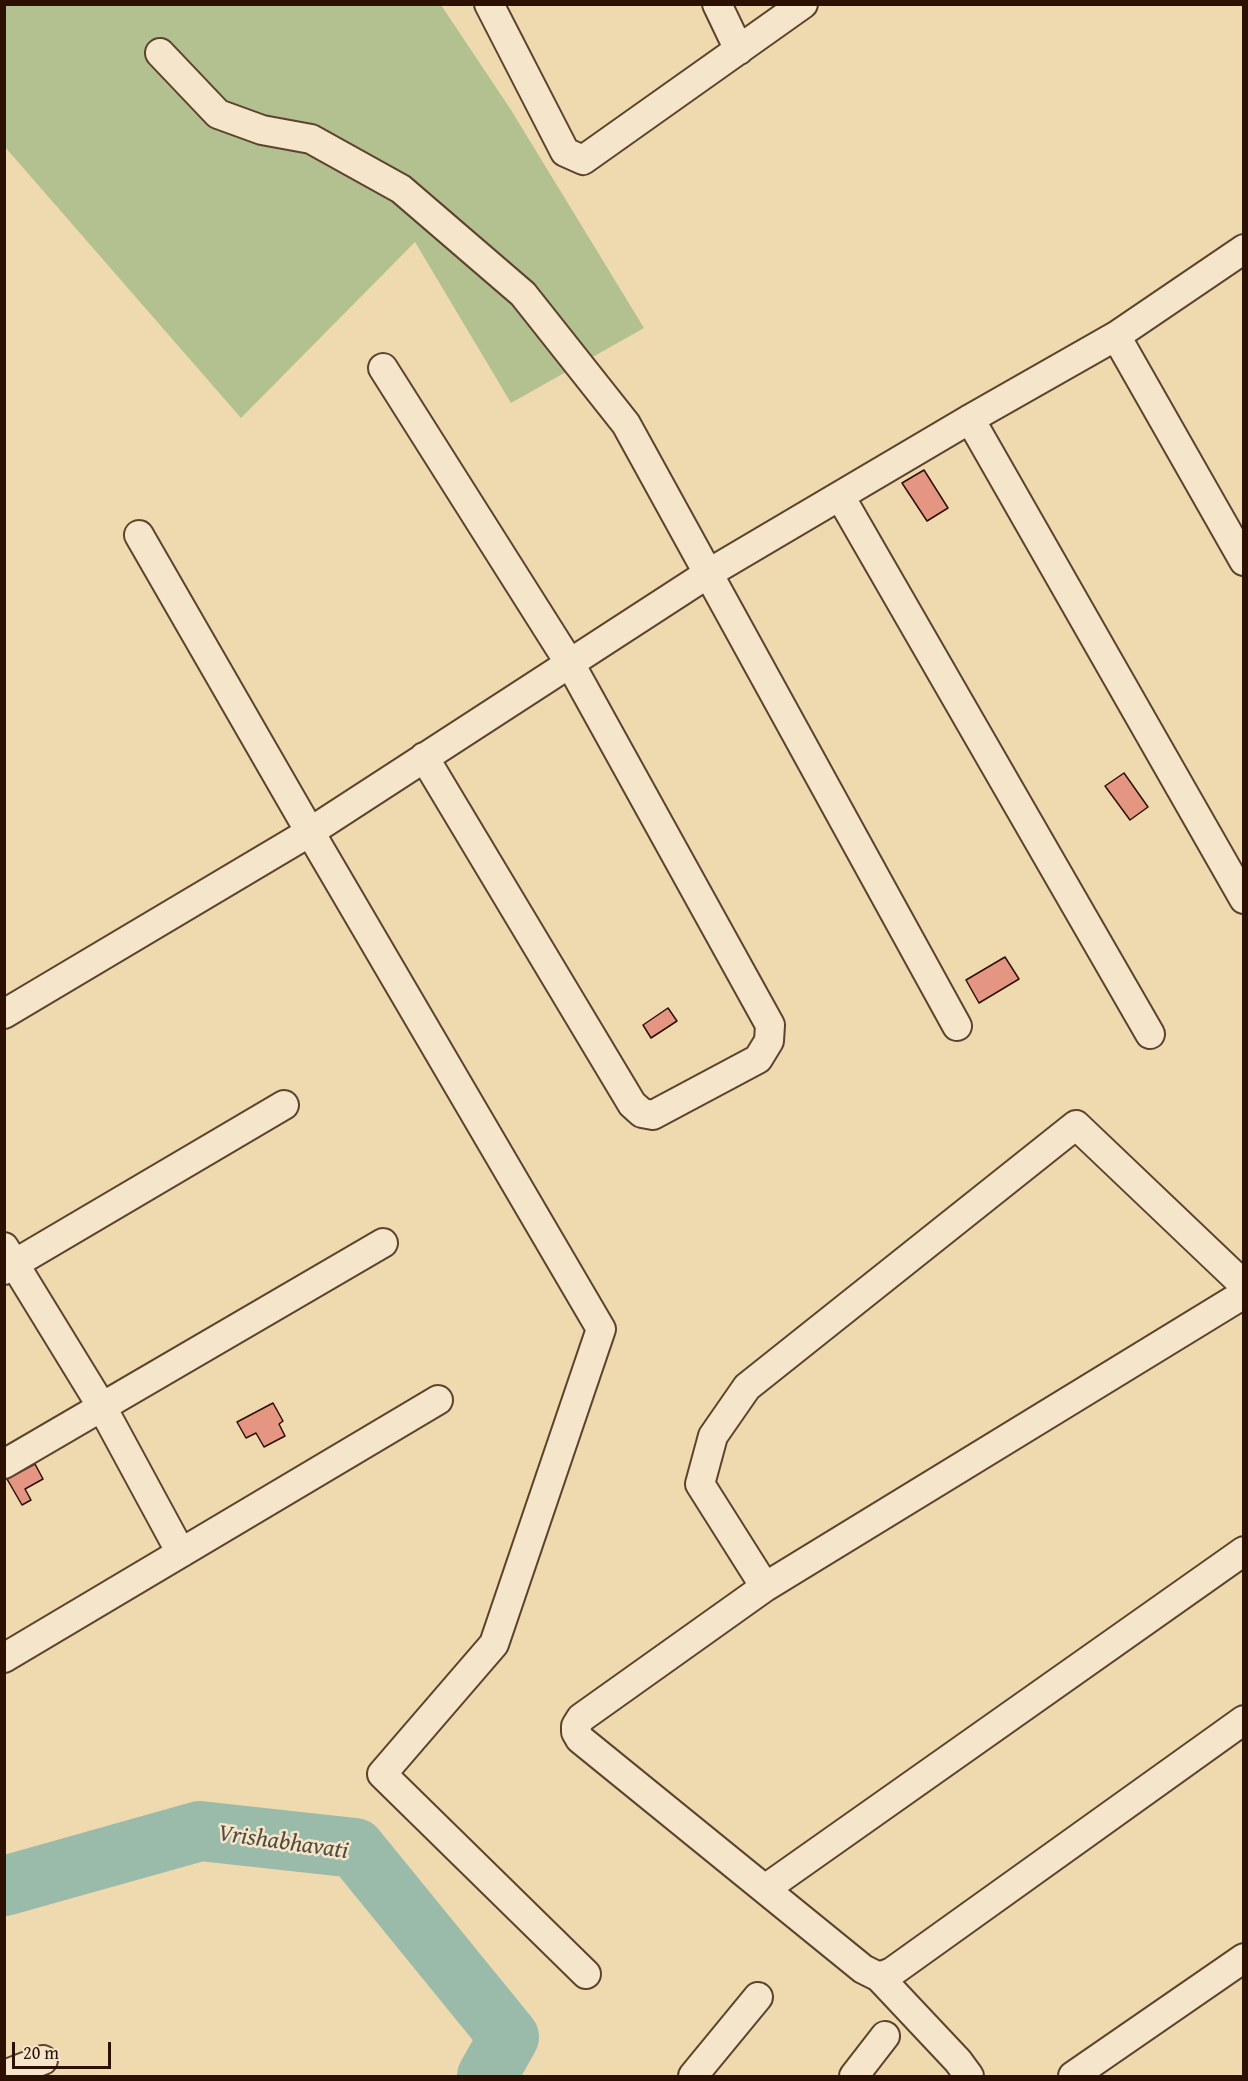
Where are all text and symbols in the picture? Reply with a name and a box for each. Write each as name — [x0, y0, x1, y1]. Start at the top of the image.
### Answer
water label: Vrishabhavati — [216, 1820, 350, 1866]
scale bar — [15, 2030, 114, 2068]
text: 20 m — [23, 2039, 59, 2066]

